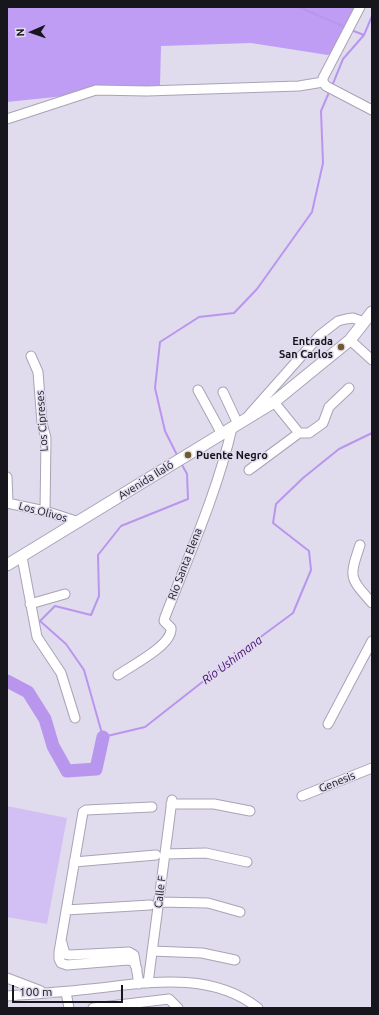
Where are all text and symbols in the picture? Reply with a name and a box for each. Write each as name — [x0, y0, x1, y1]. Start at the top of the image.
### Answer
north arrow — [12, 12, 52, 52]
text: N — [14, 28, 26, 37]
place label: Entrada San Carlos — [279, 334, 333, 360]
marker: Entrada San Carlos — [336, 342, 346, 352]
street label: Los Cipreses — [33, 390, 51, 452]
place label: Puente Negro — [196, 448, 268, 462]
marker: Puente Negro — [183, 450, 193, 460]
street label: Avenida Ilaló — [116, 458, 176, 502]
street label: Los Olivos — [17, 499, 69, 525]
street label: Río Santa Elena — [165, 526, 205, 602]
water label: Río Ushimana — [199, 633, 265, 687]
street label: Genesis — [317, 769, 357, 795]
street label: Calle F — [151, 875, 169, 909]
scale bar — [14, 977, 125, 1003]
text: 100 m — [19, 985, 52, 998]

